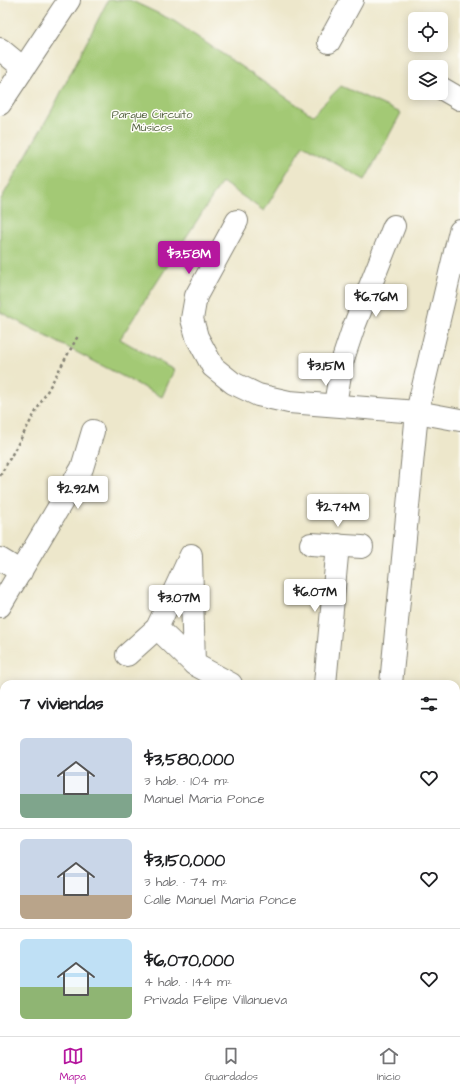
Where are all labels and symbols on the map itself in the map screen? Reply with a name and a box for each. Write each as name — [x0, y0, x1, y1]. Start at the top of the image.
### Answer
park label: Parque Circuito Músicos — [112, 107, 193, 135]
pin: $3.58M — [156, 241, 222, 275]
pin: $6.76M — [343, 284, 409, 318]
pin: $3.15M — [293, 353, 359, 387]
pin: $2.92M — [45, 476, 111, 510]
pin: $2.74M — [305, 494, 371, 528]
pin: $6.07M — [282, 579, 348, 613]
pin: $3.07M — [146, 585, 212, 619]

